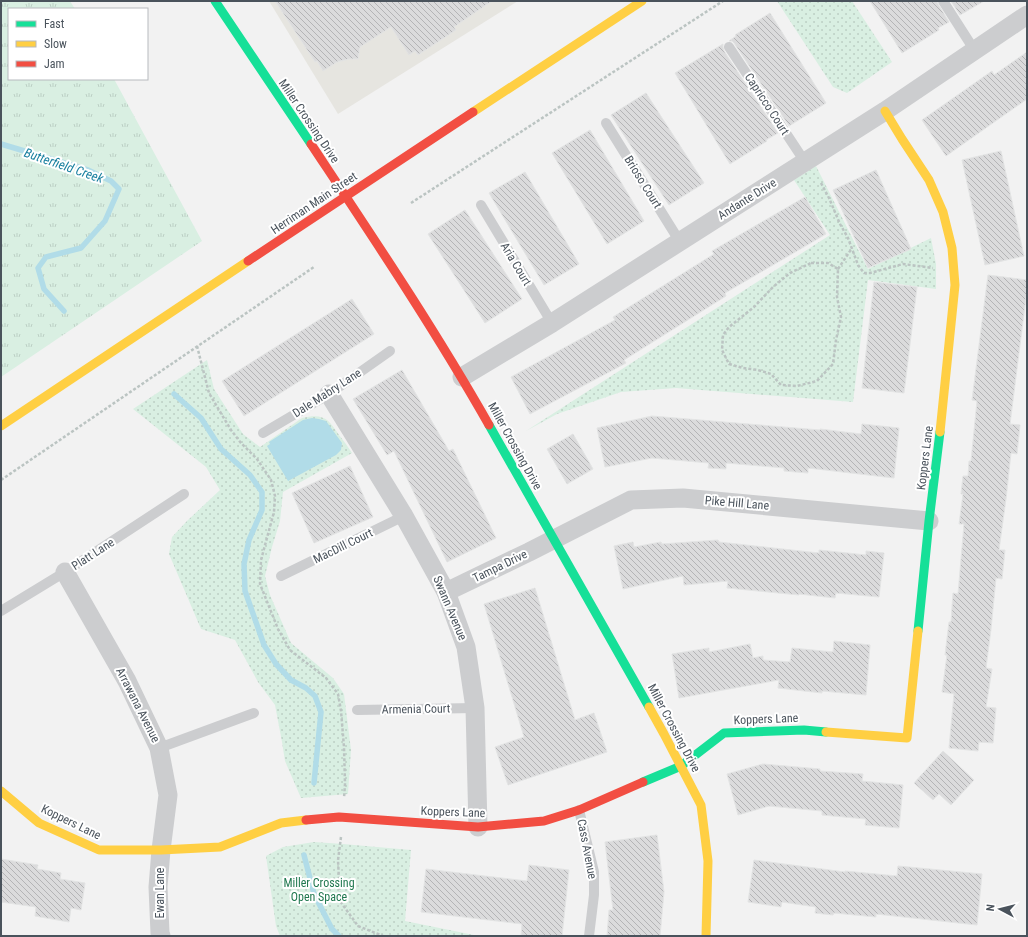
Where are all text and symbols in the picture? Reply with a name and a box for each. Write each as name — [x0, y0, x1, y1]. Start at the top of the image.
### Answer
legend — [8, 8, 148, 80]
text: Fast — [44, 17, 65, 31]
text: Slow — [44, 37, 67, 51]
text: Jam — [44, 57, 65, 71]
street label: Capricco Court — [742, 70, 792, 138]
street label: Miller Crossing Drive — [276, 77, 342, 166]
water label: Butterfield Creek — [22, 145, 106, 186]
street label: Brioso Court — [621, 153, 665, 211]
street label: Herriman Main Street — [268, 169, 360, 237]
street label: Andante Drive — [715, 175, 779, 222]
street label: Aria Court — [498, 240, 535, 289]
street label: Dale Mabry Lane — [290, 365, 364, 420]
street label: Miller Crossing Drive — [485, 400, 545, 493]
street label: Koppers Lane — [914, 425, 936, 491]
street label: Pike Hill Lane — [704, 493, 770, 513]
street label: MacDill Court — [311, 525, 375, 566]
street label: Platt Lane — [69, 535, 117, 573]
street label: Tampa Drive — [471, 547, 530, 585]
street label: Swann Avenue — [430, 574, 470, 643]
street label: Arrawana Avenue — [113, 665, 163, 745]
street label: Miller Crossing Drive — [645, 682, 703, 775]
street label: Armenia Court — [382, 701, 451, 717]
street label: Koppers Lane — [733, 711, 799, 727]
street label: Koppers Lane — [39, 802, 103, 843]
street label: Koppers Lane — [420, 804, 486, 820]
street label: Cass Avenue — [574, 818, 600, 881]
street label: Ewan Lane — [153, 867, 167, 918]
park label: Miller Crossing Open Space — [283, 876, 355, 904]
north arrow — [980, 889, 1020, 929]
text: N — [984, 903, 997, 912]

